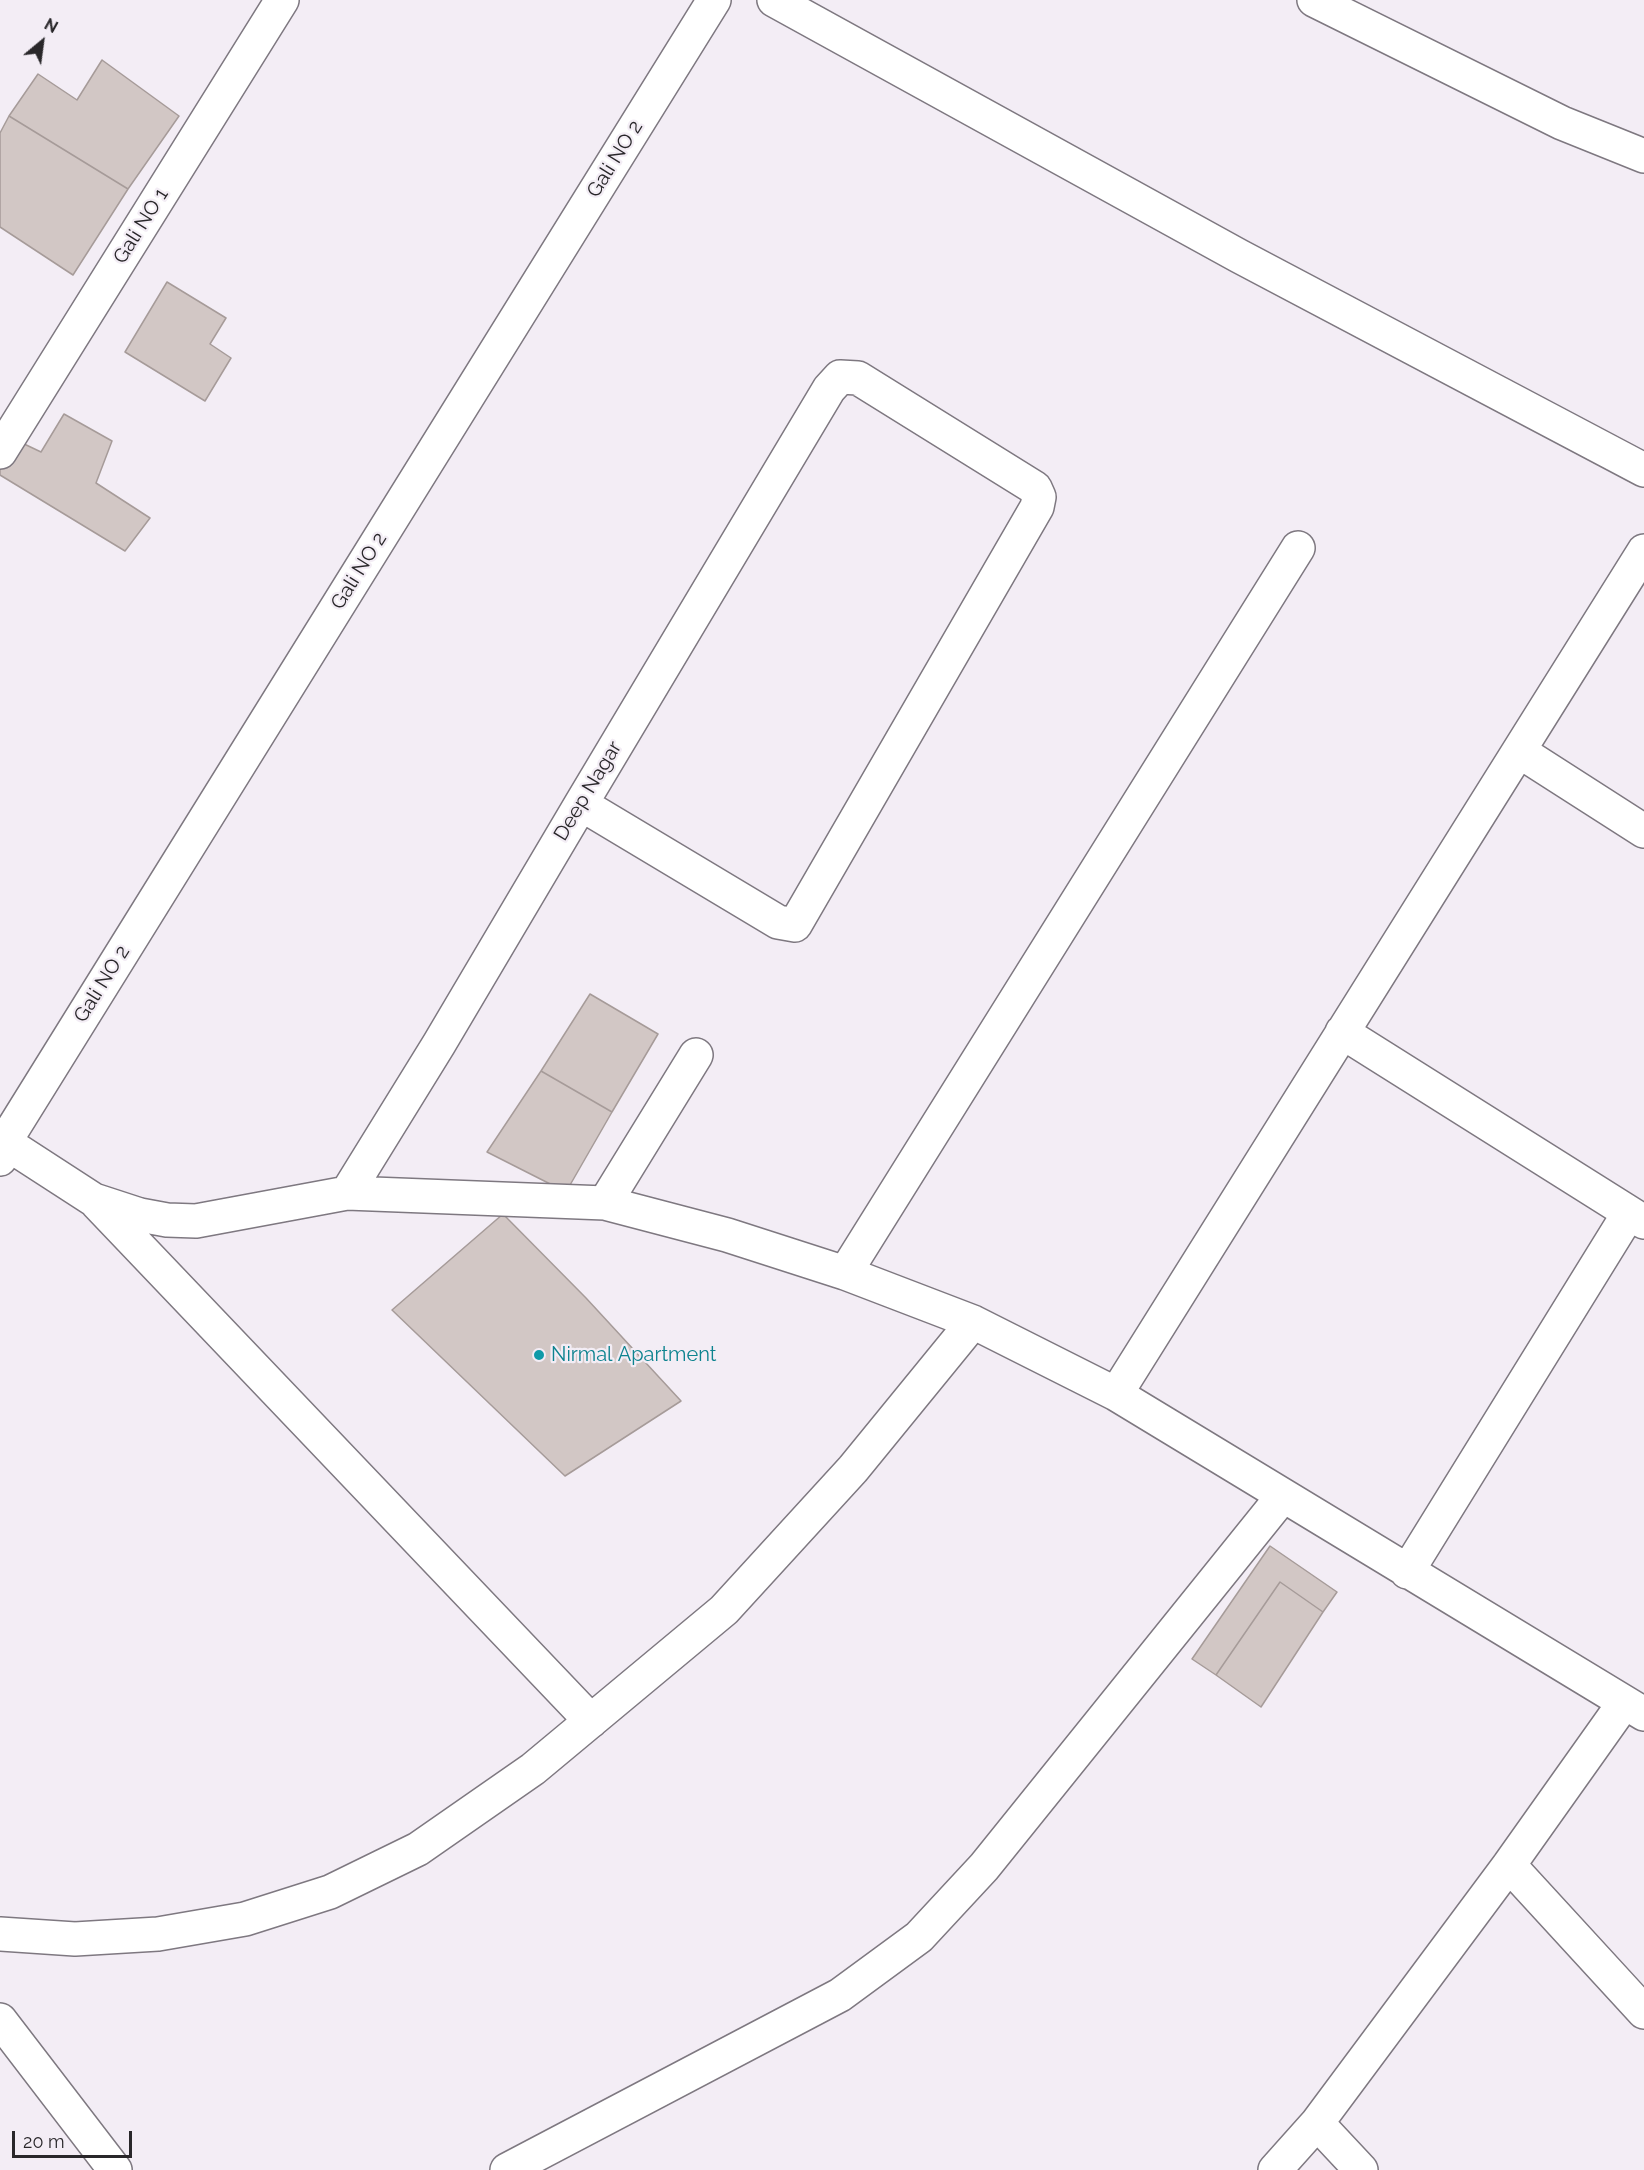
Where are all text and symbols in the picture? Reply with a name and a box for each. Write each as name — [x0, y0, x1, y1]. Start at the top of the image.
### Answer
north arrow — [12, 12, 72, 72]
text: N — [41, 15, 61, 37]
street label: Gali NO 2 — [582, 116, 648, 202]
street label: Gali NO 1 — [109, 184, 173, 268]
street label: Gali NO 2 — [326, 528, 392, 614]
street label: Deep Nagar — [549, 737, 627, 845]
street label: Gali NO 2 — [69, 941, 135, 1027]
place label: Nirmal Apartment — [551, 1343, 716, 1367]
marker: Nirmal Apartment — [532, 1348, 546, 1362]
scale bar — [15, 2119, 135, 2157]
text: 20 m — [23, 2131, 65, 2152]

